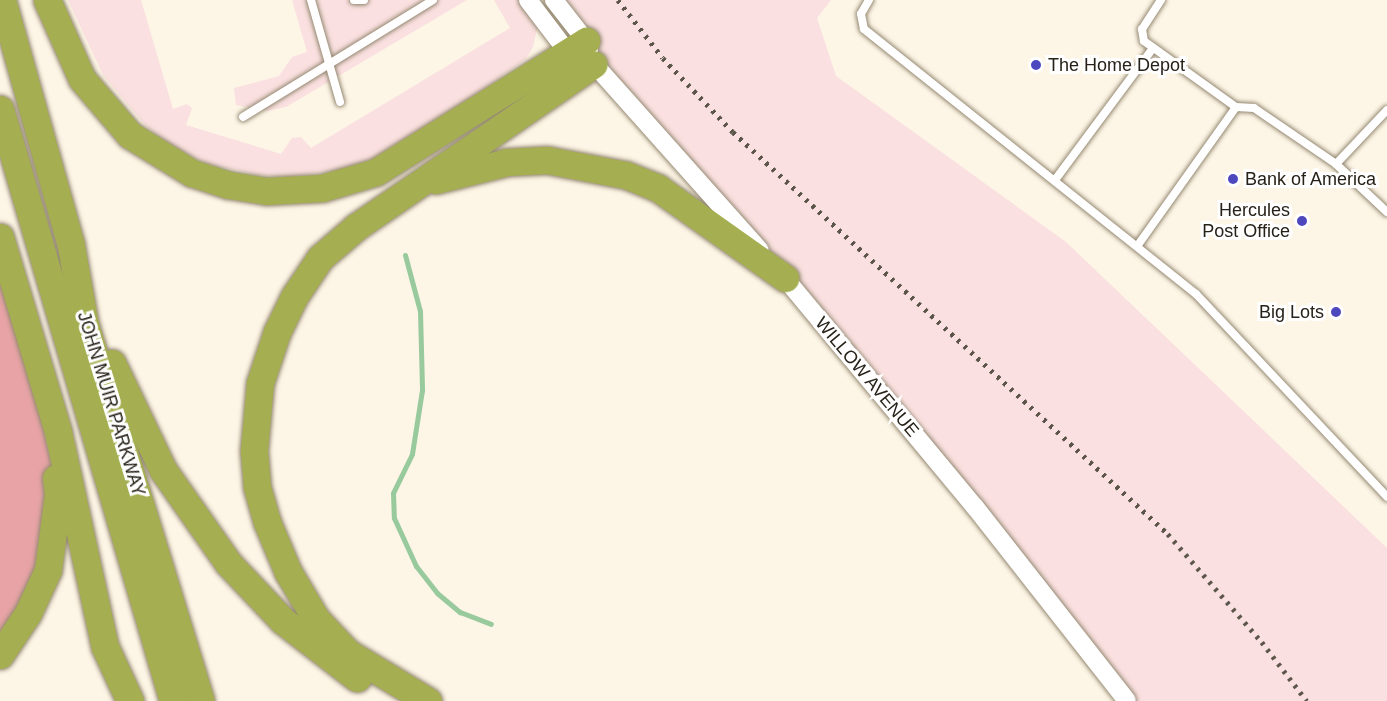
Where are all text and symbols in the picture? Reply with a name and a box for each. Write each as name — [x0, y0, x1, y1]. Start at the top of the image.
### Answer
place label: The Home Depot — [1048, 54, 1185, 76]
marker: The Home Depot — [1029, 58, 1043, 72]
place label: Bank of America — [1245, 168, 1377, 190]
marker: Bank of America — [1226, 172, 1240, 186]
place label: Hercules Post Office — [1202, 200, 1290, 242]
marker: Hercules Post Office — [1295, 214, 1309, 228]
place label: Big Lots — [1259, 301, 1324, 323]
marker: Big Lots — [1329, 305, 1343, 319]
street label: JOHN MUIR PARKWAY — [73, 309, 149, 499]
street label: WILLOW AVENUE — [810, 312, 924, 442]

